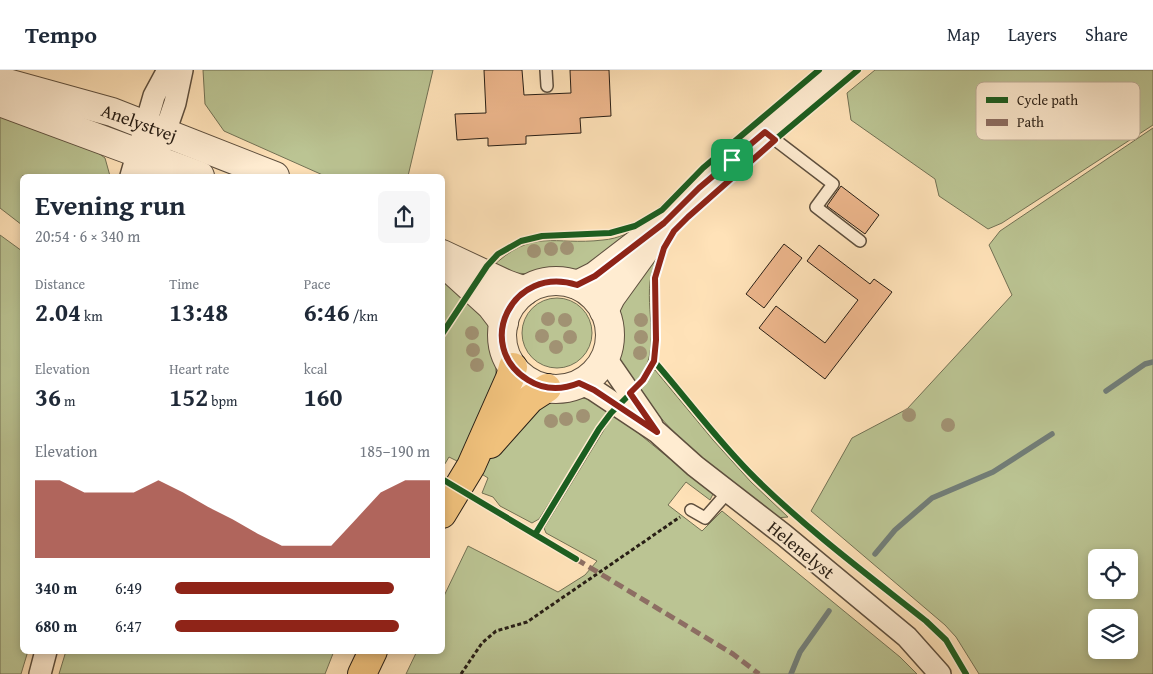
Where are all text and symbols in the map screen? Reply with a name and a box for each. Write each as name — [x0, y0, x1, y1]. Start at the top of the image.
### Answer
text: Tempo — [25, 17, 97, 52]
text: Map — [947, 21, 980, 48]
text: Layers — [1008, 21, 1057, 48]
text: Share — [1085, 21, 1128, 48]
legend — [976, 82, 1140, 140]
text: Cycle path — [1017, 90, 1078, 110]
street label: Anelystvej — [98, 96, 181, 149]
text: Path — [1017, 112, 1044, 132]
pin — [711, 139, 753, 181]
icon: arrive — [718, 146, 746, 174]
text: Evening run — [35, 184, 186, 225]
button: share — [378, 191, 430, 243]
text: 20:54 · 6 × 340 m — [35, 224, 140, 248]
text: Distance — [35, 274, 85, 294]
text: Time — [169, 274, 199, 294]
text: Pace — [304, 274, 331, 294]
text: 2.04 — [35, 294, 81, 330]
text: 13:48 — [169, 294, 228, 330]
text: 6:46 — [304, 294, 350, 330]
text: km — [81, 306, 103, 326]
text: /km — [350, 306, 378, 326]
text: Elevation — [35, 359, 90, 379]
text: Heart rate — [169, 359, 229, 379]
text: kcal — [304, 359, 328, 379]
text: 36 — [35, 379, 61, 415]
text: 152 — [169, 379, 208, 415]
text: 160 — [304, 379, 343, 415]
text: m — [61, 391, 75, 411]
text: bpm — [208, 391, 238, 411]
text: Elevation — [35, 439, 98, 463]
text: 185–190 m — [360, 439, 430, 463]
street label: Helenelyst — [762, 514, 841, 586]
map controls — [1088, 549, 1138, 659]
button: locate — [1088, 549, 1138, 599]
text: 340 m — [35, 576, 77, 600]
text: 6:49 — [115, 576, 142, 600]
button: layers — [1088, 609, 1138, 659]
text: 680 m — [35, 614, 77, 638]
text: 6:47 — [115, 614, 142, 638]

